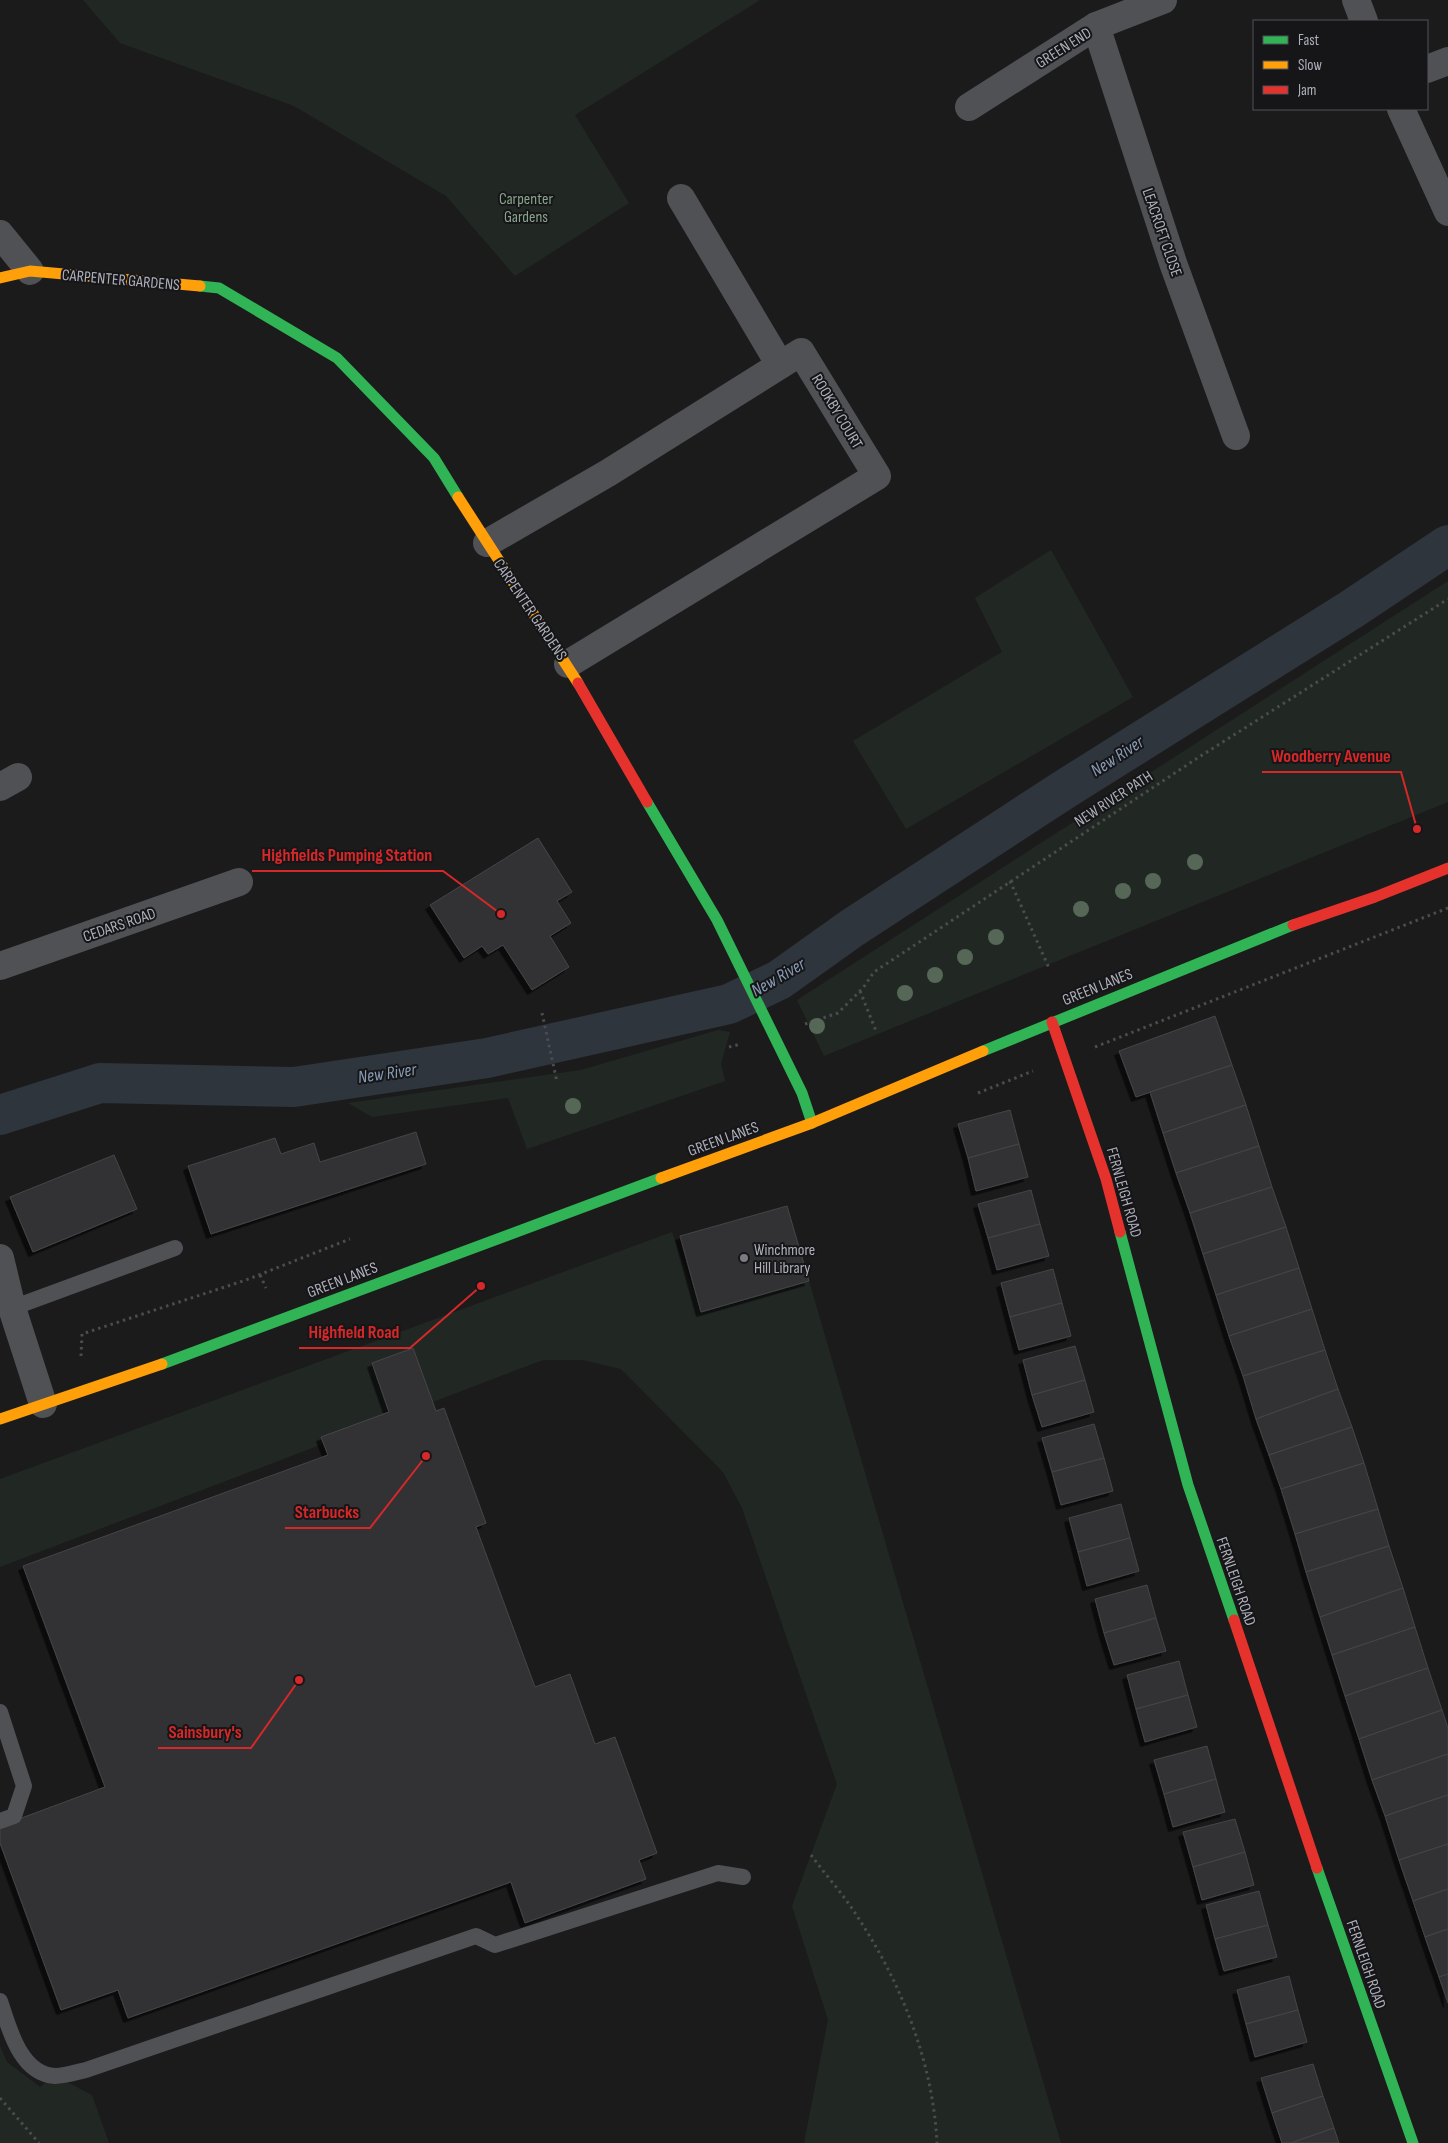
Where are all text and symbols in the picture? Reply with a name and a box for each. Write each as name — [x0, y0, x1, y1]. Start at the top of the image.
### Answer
legend — [1253, 20, 1428, 110]
street label: GREEN END — [1033, 24, 1095, 73]
text: Fast — [1298, 31, 1320, 50]
text: Slow — [1298, 56, 1322, 75]
text: Jam — [1297, 81, 1316, 100]
street label: LEACROFT CLOSE — [1138, 186, 1186, 279]
park label: Carpenter Gardens — [499, 190, 553, 227]
street label: CARPENTER GARDENS — [61, 266, 181, 295]
street label: ROOKBY COURT — [807, 371, 867, 453]
street label: CARPENTER GARDENS — [489, 555, 571, 664]
water label: New River — [1087, 731, 1148, 781]
callout: Woodberry Avenue — [1262, 739, 1401, 772]
text: Woodberry Avenue — [1271, 746, 1391, 767]
street label: NEW RIVER PATH — [1071, 767, 1156, 832]
callout: Highfields Pumping Station — [252, 838, 443, 871]
text: Highfields Pumping Station — [262, 845, 432, 866]
street label: CEDARS ROAD — [81, 904, 158, 947]
water label: New River — [748, 953, 810, 1001]
street label: GREEN LANES — [1060, 965, 1135, 1010]
water label: New River — [356, 1059, 419, 1088]
street label: GREEN LANES — [686, 1118, 762, 1161]
street label: FERNLEIGH ROAD — [1102, 1145, 1145, 1240]
place label: Winchmore Hill Library — [754, 1241, 815, 1278]
marker: Winchmore Hill Library — [738, 1252, 750, 1264]
street label: GREEN LANES — [305, 1258, 381, 1302]
callout: Highfield Road — [299, 1315, 410, 1348]
text: Highfield Road — [309, 1322, 400, 1343]
callout: Starbucks — [285, 1495, 370, 1528]
text: Starbucks — [295, 1502, 359, 1523]
street label: FERNLEIGH ROAD — [1212, 1535, 1260, 1629]
callout: Sainsbury's — [158, 1715, 251, 1748]
text: Sainsbury's — [168, 1722, 242, 1743]
street label: FERNLEIGH ROAD — [1342, 1918, 1390, 2012]

